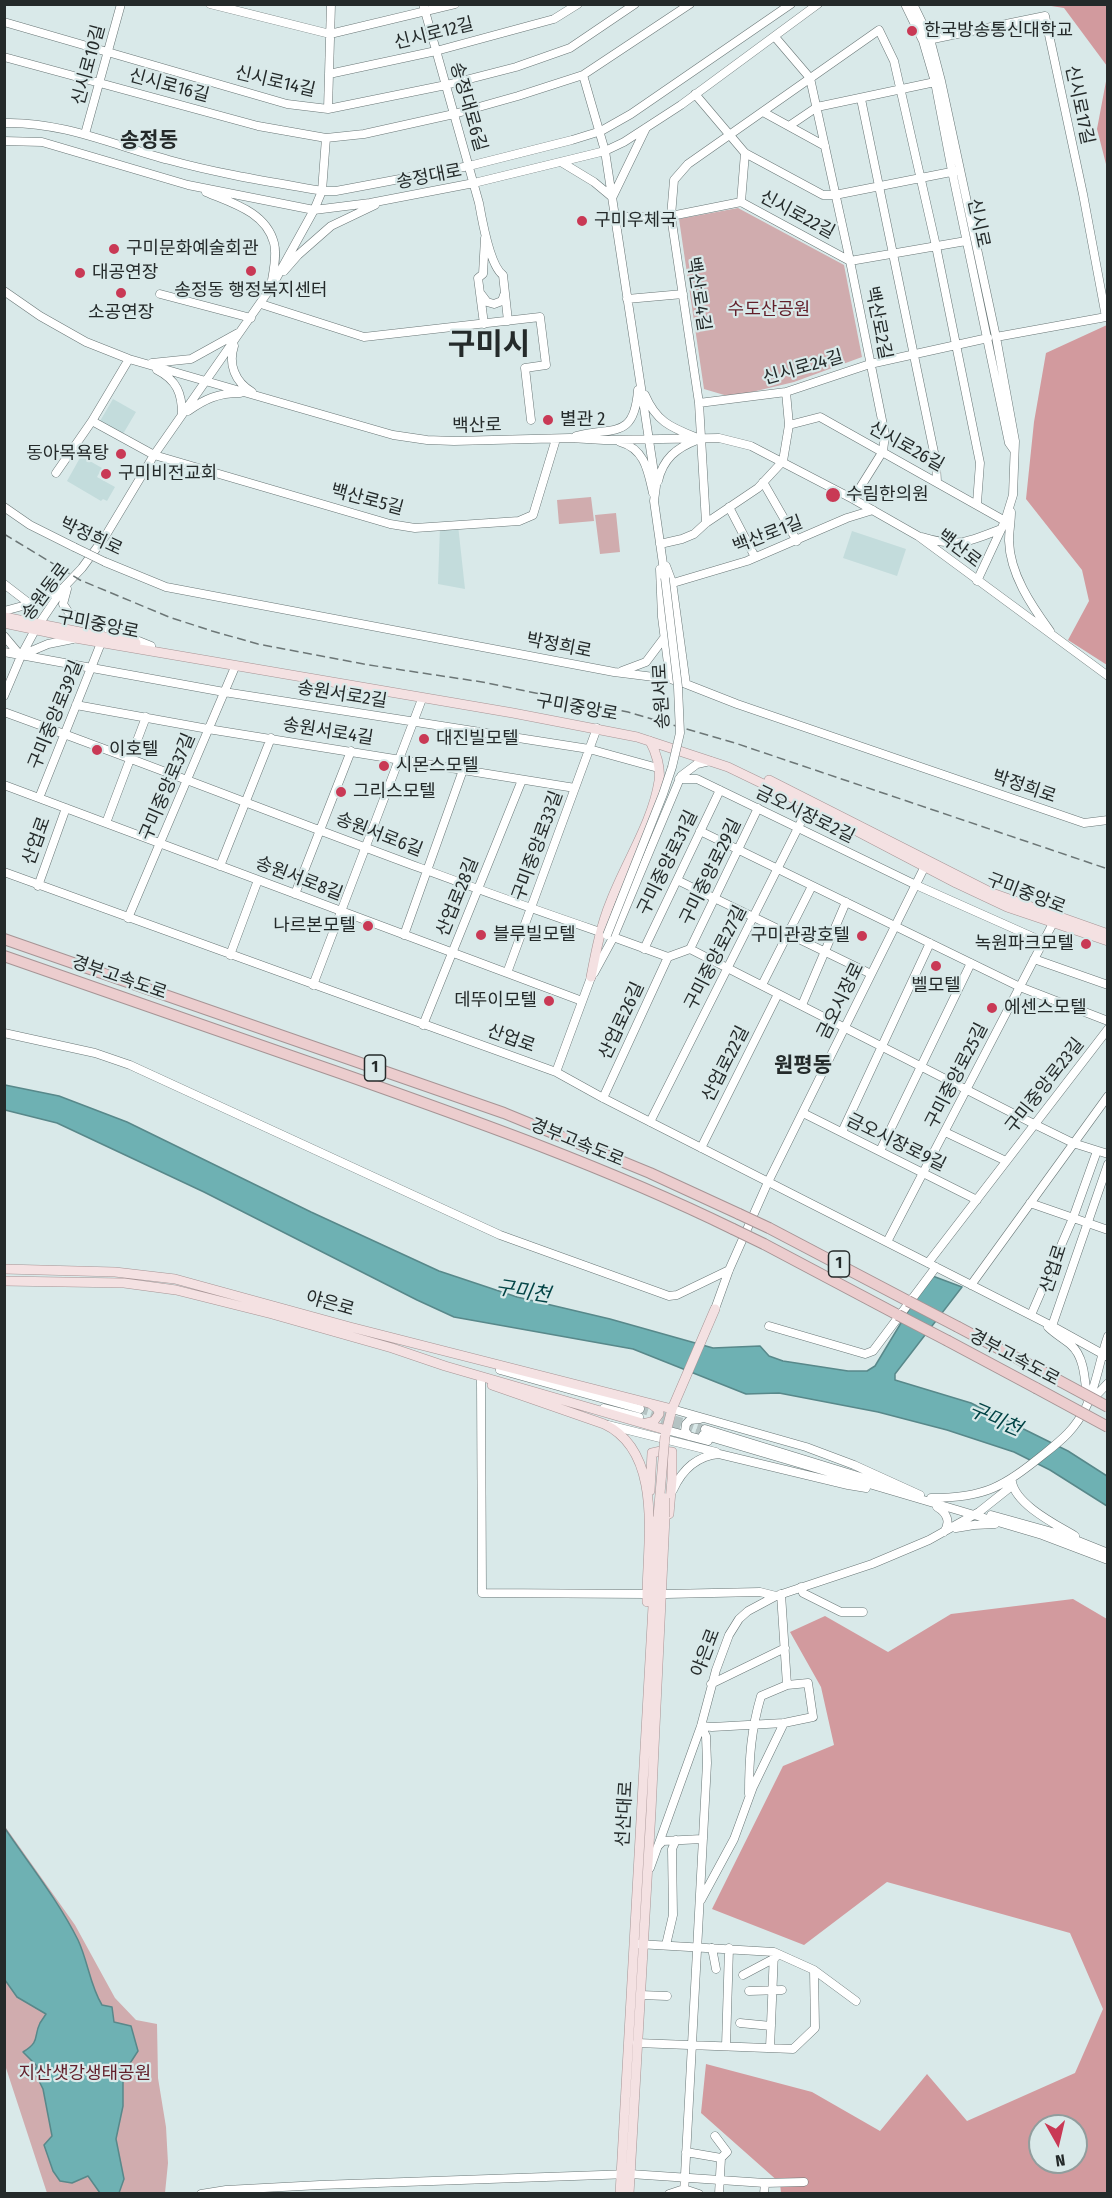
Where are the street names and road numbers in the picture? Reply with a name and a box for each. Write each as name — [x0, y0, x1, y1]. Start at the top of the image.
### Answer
street label: 신시로12길 — [392, 14, 476, 54]
street label: 신시로10길 — [68, 22, 110, 108]
street label: 송정대로6길 — [445, 60, 491, 154]
street label: 신시로14길 — [233, 62, 317, 102]
street label: 신시로17길 — [1060, 63, 1098, 147]
street label: 신시로16길 — [127, 65, 211, 107]
street label: 송정대로 — [394, 160, 464, 194]
street label: 신시로22길 — [756, 186, 838, 244]
street label: 신시로 — [962, 196, 994, 250]
street label: 백산로4길 — [681, 255, 715, 333]
street label: 백산로2길 — [860, 285, 896, 361]
street label: 신시로24길 — [760, 346, 846, 390]
street label: 백산로 — [452, 415, 502, 437]
street label: 신시로26길 — [864, 417, 948, 477]
street label: 백산로5길 — [328, 480, 406, 520]
street label: 백산로1길 — [730, 512, 806, 558]
street label: 박정희로 — [56, 513, 126, 561]
street label: 백산로 — [933, 525, 985, 573]
street label: 송원동로 — [17, 559, 75, 625]
street label: 구미중앙로 — [55, 606, 141, 644]
street label: 박정희로 — [524, 629, 594, 663]
street label: 구미중앙로39길 — [24, 657, 88, 773]
street label: 송원서로 — [649, 662, 675, 730]
street label: 송원서로2길 — [296, 677, 388, 713]
street label: 구미중앙로 — [534, 690, 620, 726]
street label: 송원서로4길 — [281, 714, 375, 750]
street label: 구미중앙로37길 — [136, 730, 200, 844]
street label: 박정희로 — [989, 766, 1059, 808]
street label: 금오시장로2길 — [752, 782, 858, 848]
street label: 구미중앙로33길 — [508, 788, 568, 904]
street label: 구미중앙로31길 — [633, 807, 703, 919]
street label: 송원서로6길 — [332, 808, 426, 862]
street label: 산업로 — [18, 814, 56, 868]
street label: 구미중앙로29길 — [676, 815, 746, 929]
street label: 송원서로8길 — [252, 852, 346, 906]
street label: 산업로28길 — [432, 854, 484, 940]
street label: 구미중앙로 — [983, 869, 1069, 919]
street label: 구미중앙로27길 — [680, 902, 752, 1014]
street label: 경부고속도로 — [69, 952, 169, 1004]
street label: 금오시장로 — [813, 959, 869, 1043]
street label: 산업로26길 — [595, 979, 649, 1063]
street label: 산업로 — [484, 1020, 538, 1058]
street label: 구미중앙로25길 — [921, 1020, 993, 1132]
street label: 산업로22길 — [698, 1023, 754, 1105]
street label: 구미중앙로23길 — [1001, 1034, 1089, 1138]
road number: 1 — [364, 1055, 386, 1081]
street label: 금오시장로9길 — [843, 1110, 949, 1176]
street label: 경부고속도로 — [527, 1114, 627, 1172]
street label: 산업로 — [1036, 1242, 1072, 1296]
road number: 1 — [828, 1251, 850, 1277]
street label: 야은로 — [303, 1287, 357, 1321]
street label: 경부고속도로 — [965, 1325, 1063, 1391]
street label: 야은로 — [687, 1626, 725, 1680]
street label: 선산대로 — [612, 1780, 638, 1848]

